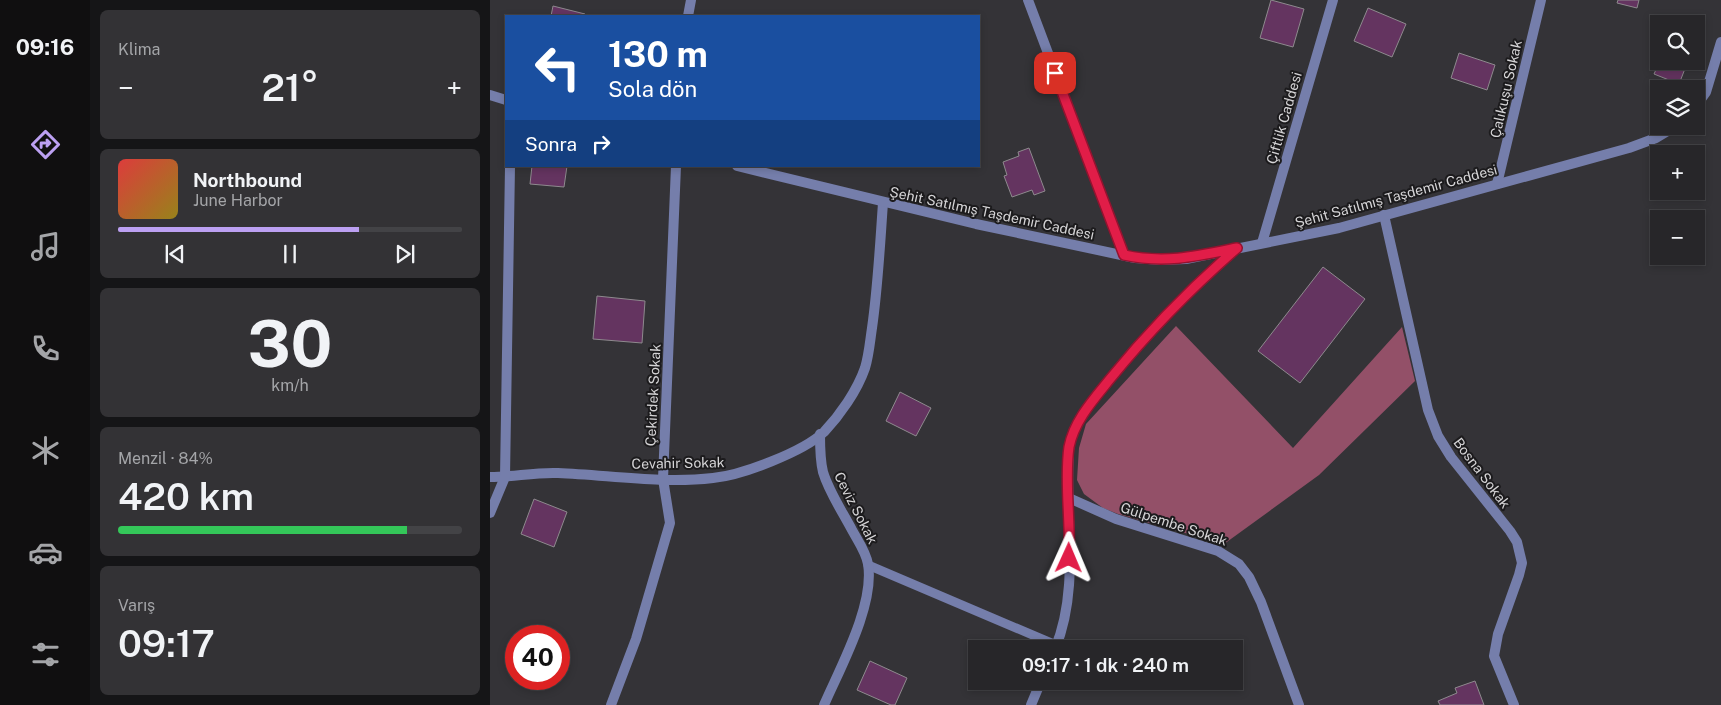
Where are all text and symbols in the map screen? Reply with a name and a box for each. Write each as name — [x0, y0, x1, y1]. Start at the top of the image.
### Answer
map controls — [1650, 15, 1705, 265]
button: search — [1650, 15, 1705, 70]
text: 09:16 — [16, 34, 74, 60]
text: 130 m — [608, 34, 708, 75]
icon: left — [525, 35, 590, 100]
street label: Çalıkuşu Sokak — [1487, 38, 1525, 139]
text: Klima — [118, 40, 160, 59]
pin — [1034, 52, 1076, 94]
icon: arrive — [1041, 59, 1069, 87]
text: 21° — [261, 65, 319, 110]
street label: Çiftlik Caddesi — [1263, 70, 1305, 166]
text: − — [118, 71, 134, 104]
text: + — [446, 71, 462, 104]
text: Sola dön — [608, 76, 697, 102]
button: layers — [1650, 80, 1705, 135]
icon: directions — [28, 127, 63, 162]
icon: right — [587, 130, 615, 158]
text: Sonra — [525, 133, 577, 155]
button: + — [1650, 145, 1705, 200]
street label: Şehit Satılmış Taşdemir Caddesi — [1293, 161, 1499, 231]
text: Northbound — [193, 169, 302, 191]
street label: Şehit Satılmış Taşdemir Caddesi — [888, 183, 1096, 243]
text: June Harbor — [193, 191, 283, 210]
button: − — [1650, 210, 1705, 265]
icon: music — [28, 229, 63, 264]
icon: previous — [161, 240, 189, 268]
icon: pause — [276, 240, 304, 268]
icon: next — [391, 240, 419, 268]
text: 30 — [248, 305, 332, 382]
icon: phone — [28, 331, 63, 366]
street label: Çekirdek Sokak — [642, 343, 664, 447]
text: km/h — [271, 376, 309, 395]
icon: climate — [28, 433, 63, 468]
street label: Bosna Sokak — [1450, 435, 1514, 512]
text: Menzil · 84% — [118, 449, 213, 468]
street label: Cevahir Sokak — [631, 454, 725, 472]
street label: Ceviz Sokak — [831, 469, 881, 547]
text: 420 km — [118, 474, 254, 519]
street label: Gülpembe Sokak — [1119, 499, 1229, 549]
position arrow — [1042, 531, 1094, 583]
icon: car — [28, 535, 63, 570]
text: Varış — [118, 596, 155, 615]
text: 09:17 — [118, 621, 215, 666]
speed limit sign: 40 — [505, 625, 570, 690]
icon: filters — [28, 637, 63, 672]
text: 09:17 · 1 dk · 240 m — [1022, 654, 1189, 676]

